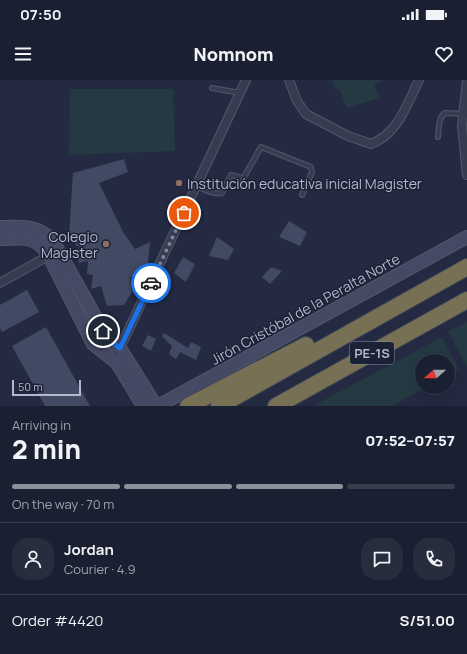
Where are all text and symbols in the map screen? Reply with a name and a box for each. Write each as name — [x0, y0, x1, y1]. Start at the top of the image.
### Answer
text: 07:50 — [20, 4, 62, 25]
text: Nomnom — [194, 42, 273, 66]
icon: menu — [12, 43, 34, 65]
icon: heart — [433, 43, 455, 65]
place label: Institución educativa inicial Magister — [187, 174, 422, 193]
marker: Institución educativa inicial Magister — [174, 178, 184, 188]
pin — [167, 196, 201, 230]
icon: bag — [173, 202, 195, 224]
place label: Colegio Magister — [41, 227, 98, 262]
marker: Colegio Magister — [101, 239, 111, 249]
street label: Jirón Cristóbal de la Peralta Norte — [207, 249, 403, 369]
courier — [131, 263, 171, 303]
icon: car — [140, 272, 162, 294]
pin — [86, 314, 120, 348]
icon: home — [92, 320, 114, 342]
road number: PE-1S — [350, 342, 394, 364]
north arrow — [415, 354, 455, 394]
map controls — [415, 354, 455, 394]
scale bar — [12, 378, 81, 397]
text: 50 m — [18, 379, 43, 394]
text: Arriving in — [12, 416, 71, 434]
text: 07:52–07:57 — [365, 430, 455, 451]
text: 2 min — [12, 431, 81, 467]
text: On the way · 70 m — [12, 495, 114, 513]
button: person — [12, 538, 54, 580]
button: chat — [361, 538, 403, 580]
button: phone — [413, 538, 455, 580]
text: Jordan — [64, 539, 114, 560]
text: Courier · 4.9 — [64, 560, 136, 578]
text: Order #4420 — [12, 610, 104, 631]
text: S/51.00 — [400, 610, 455, 631]

